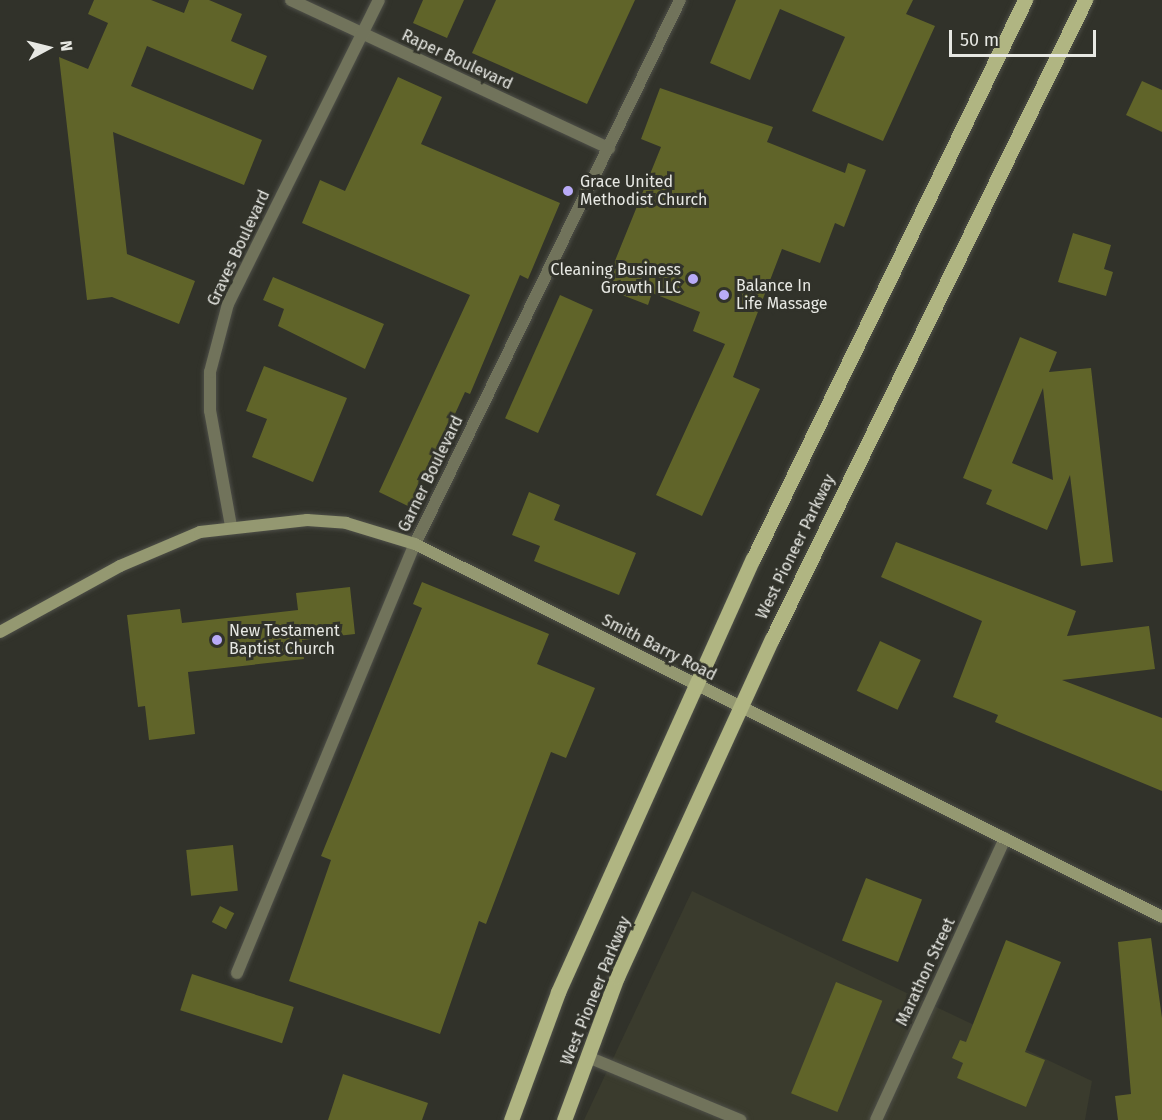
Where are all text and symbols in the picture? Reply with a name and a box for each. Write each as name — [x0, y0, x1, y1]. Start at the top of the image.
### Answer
north arrow — [18, 18, 78, 78]
scale bar — [952, 18, 1099, 56]
street label: Raper Boulevard — [399, 26, 515, 94]
text: 50 m — [960, 29, 999, 51]
text: N — [56, 39, 76, 52]
place label: Grace United Methodist Church — [580, 172, 707, 210]
marker: Grace United Methodist Church — [561, 184, 575, 198]
street label: Graves Boulevard — [204, 187, 274, 309]
place label: Cleaning Business Growth LLC — [551, 260, 681, 298]
marker: Cleaning Business Growth LLC — [686, 272, 700, 286]
place label: Balance In Life Massage — [736, 276, 828, 314]
marker: Balance In Life Massage — [717, 288, 731, 302]
street label: Garner Boulevard — [395, 413, 467, 535]
street label: West Pioneer Parkway — [753, 471, 839, 623]
street label: Smith Barry Road — [598, 611, 720, 685]
place label: New Testament Baptist Church — [229, 621, 340, 659]
marker: New Testament Baptist Church — [210, 633, 224, 647]
street label: West Pioneer Parkway — [557, 914, 635, 1068]
street label: Marathon Street — [893, 915, 959, 1029]

